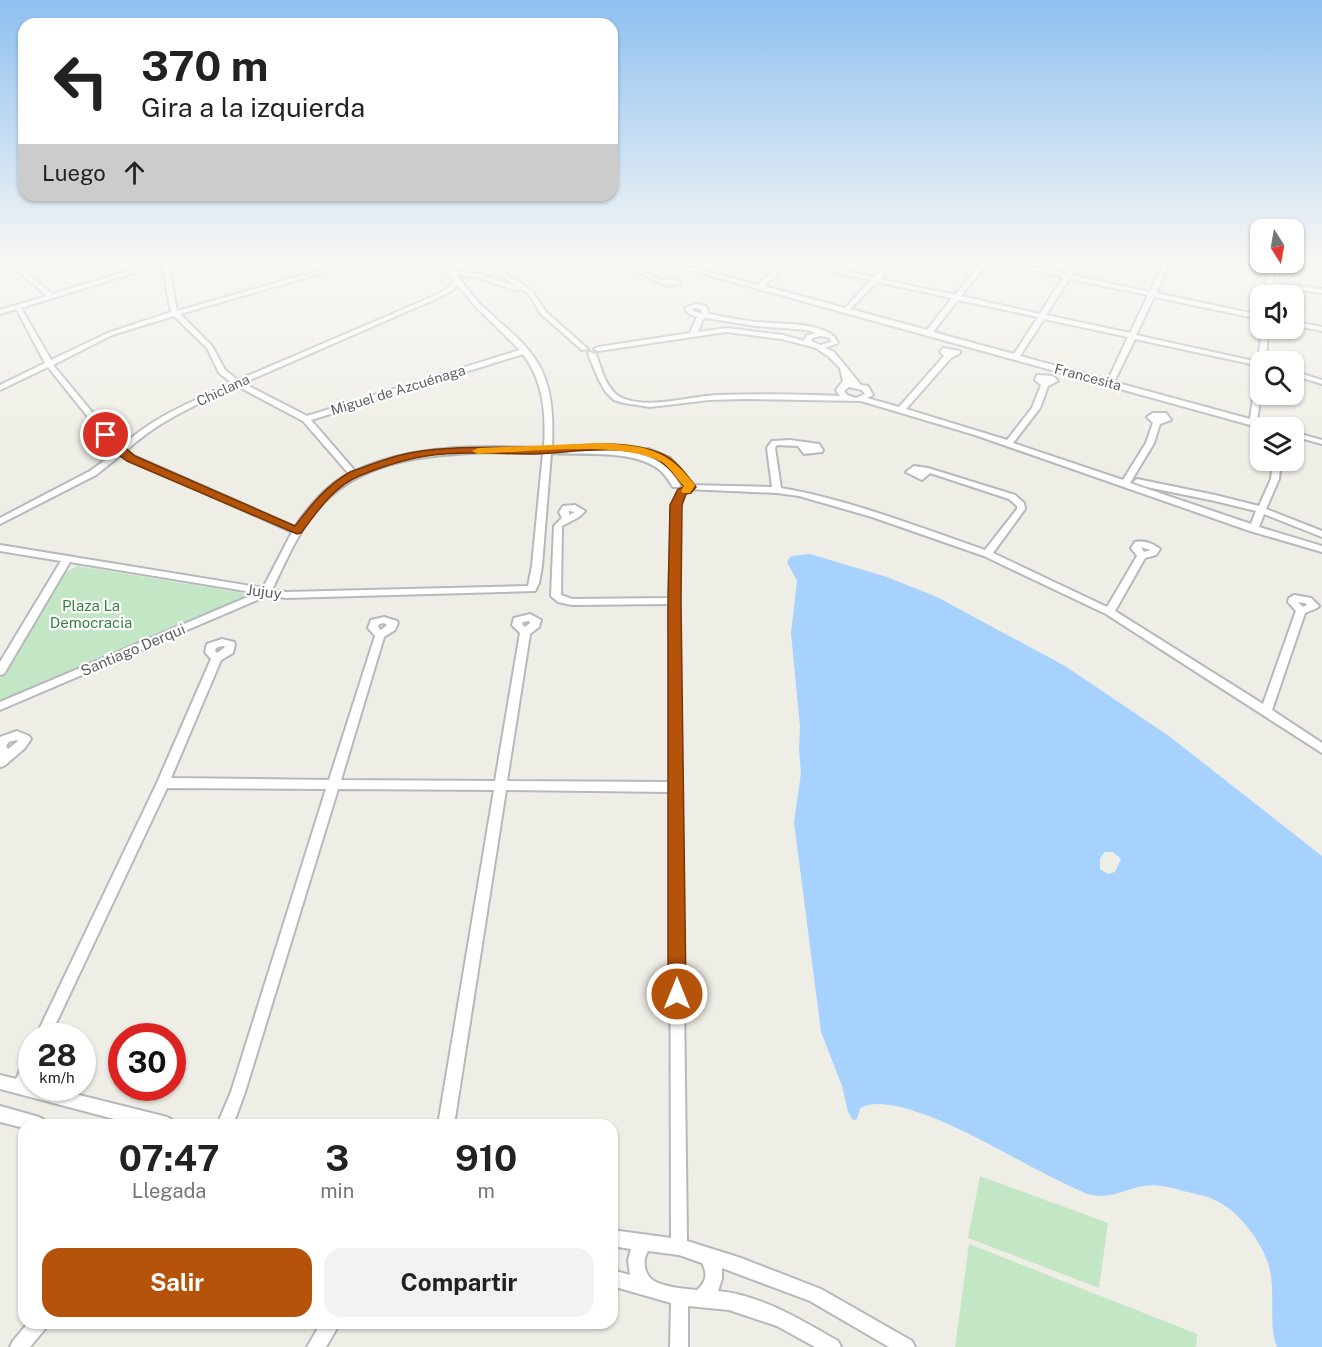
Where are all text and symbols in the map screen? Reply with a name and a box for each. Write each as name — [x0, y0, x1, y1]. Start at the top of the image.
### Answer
text: 370 m — [141, 41, 268, 90]
icon: left — [42, 42, 120, 120]
text: Gira a la izquierda — [141, 91, 365, 123]
icon: ahead — [118, 156, 151, 189]
text: Luego — [42, 160, 106, 186]
north arrow — [1250, 219, 1304, 273]
map controls — [1250, 219, 1304, 471]
button: sound — [1250, 285, 1304, 339]
button: search — [1250, 351, 1304, 405]
street label: Francesita — [1053, 360, 1123, 394]
street label: Miguel de Azcuénaga — [329, 362, 467, 418]
street label: Chiclana — [194, 371, 252, 409]
pin — [80, 409, 131, 460]
button: layers — [1250, 417, 1304, 471]
icon: arrive — [89, 418, 122, 451]
street label: Jujuy — [246, 581, 283, 602]
park label: Plaza La Democracia — [50, 597, 132, 631]
street label: Santiago Derqui — [78, 620, 188, 679]
position arrow — [645, 962, 709, 1026]
speed limit sign: 30 — [108, 1023, 186, 1101]
text: 28 — [37, 1037, 77, 1073]
text: km/h — [39, 1069, 75, 1086]
text: 07:47 — [119, 1137, 220, 1179]
text: 3 — [325, 1137, 349, 1179]
text: 910 — [455, 1137, 517, 1179]
text: Llegada — [132, 1179, 206, 1203]
text: min — [320, 1179, 354, 1203]
text: m — [477, 1179, 495, 1203]
button: Salir — [42, 1248, 312, 1317]
button: Compartir — [324, 1248, 594, 1317]

